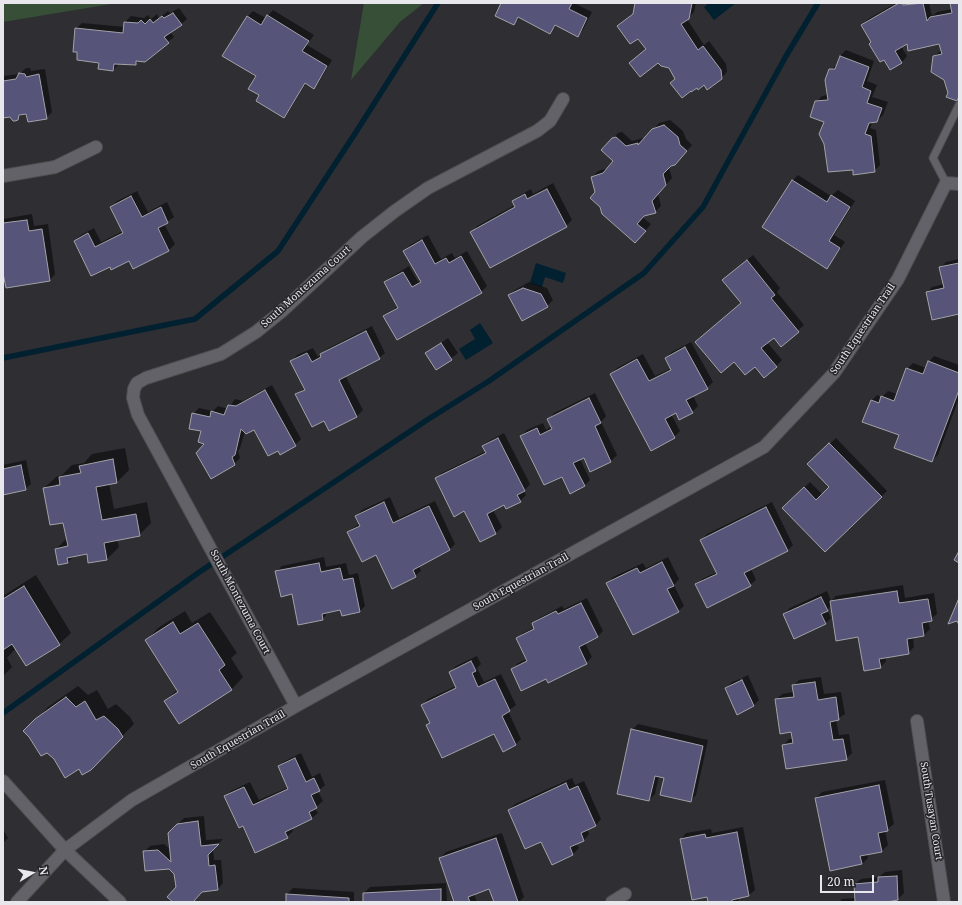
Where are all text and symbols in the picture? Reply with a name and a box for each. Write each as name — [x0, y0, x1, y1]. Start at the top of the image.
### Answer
street label: South Montezuma Court — [259, 244, 353, 330]
street label: South Equestrian Trail — [828, 281, 898, 377]
street label: South Montezuma Court — [207, 548, 273, 656]
street label: South Equestrian Trail — [471, 551, 571, 613]
street label: South Equestrian Trail — [189, 708, 287, 772]
street label: South Tusayan Court — [917, 761, 945, 861]
north arrow — [12, 853, 52, 893]
text: N — [36, 865, 52, 876]
scale bar — [822, 867, 876, 893]
text: 20 m — [827, 873, 855, 890]

